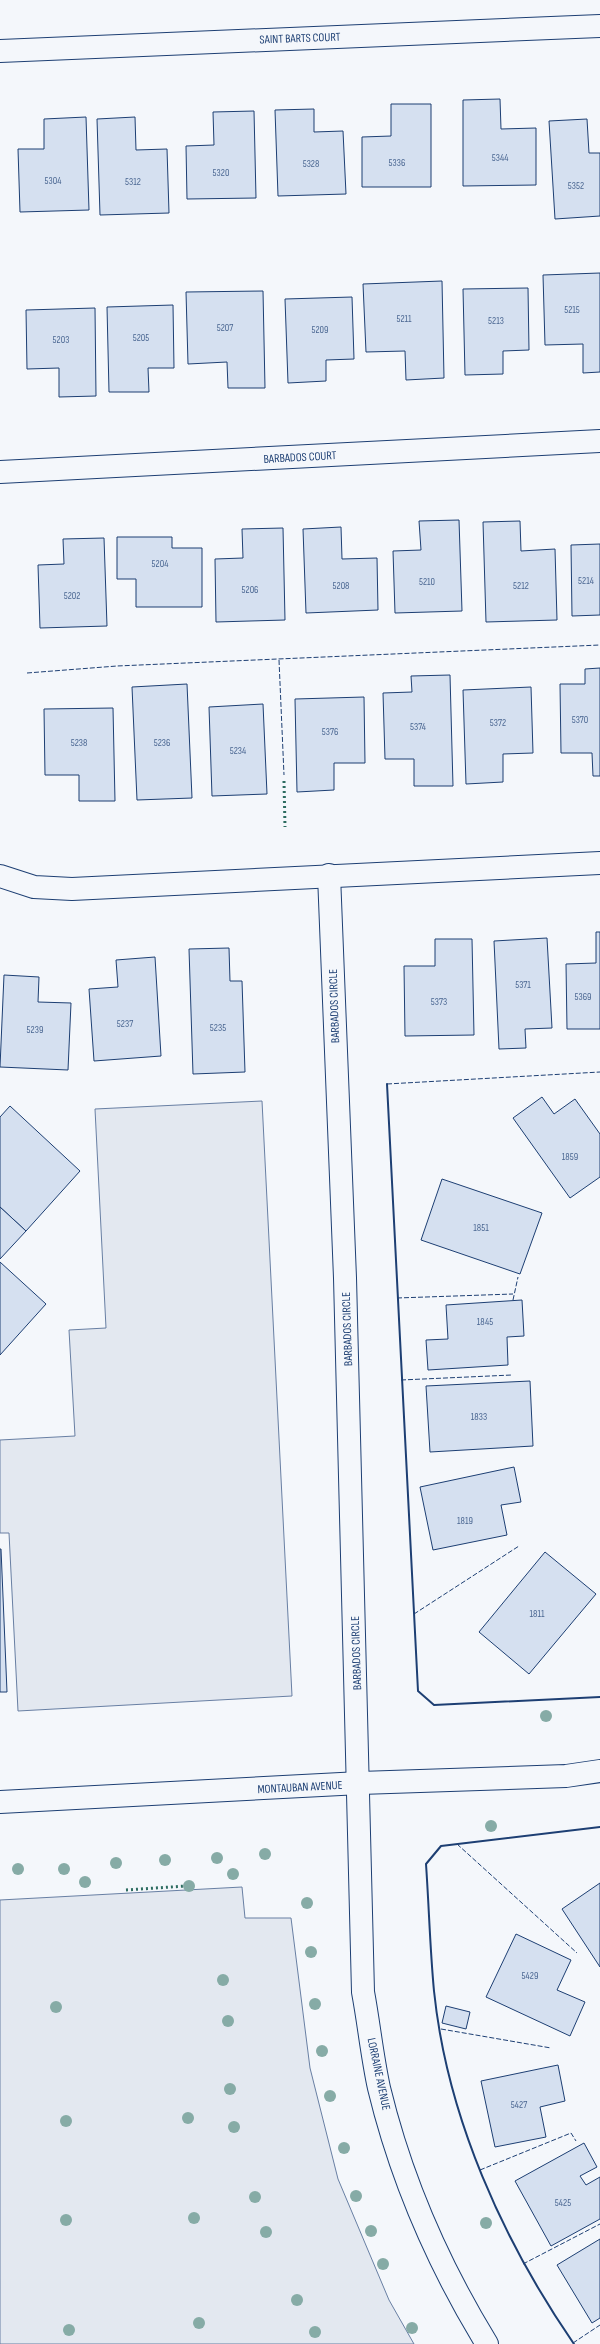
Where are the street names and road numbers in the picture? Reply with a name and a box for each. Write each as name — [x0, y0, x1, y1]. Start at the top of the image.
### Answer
street label: SAINT BARTS COURT — [259, 30, 341, 47]
street label: BARBADOS COURT — [263, 448, 337, 467]
street label: BARBADOS CIRCLE — [326, 969, 343, 1043]
street label: BARBADOS CIRCLE — [339, 1292, 356, 1366]
street label: BARBADOS CIRCLE — [348, 1616, 365, 1690]
street label: MONTAUBAN AVENUE — [257, 1778, 343, 1797]
street label: LORRAINE AVENUE — [363, 2036, 394, 2112]

